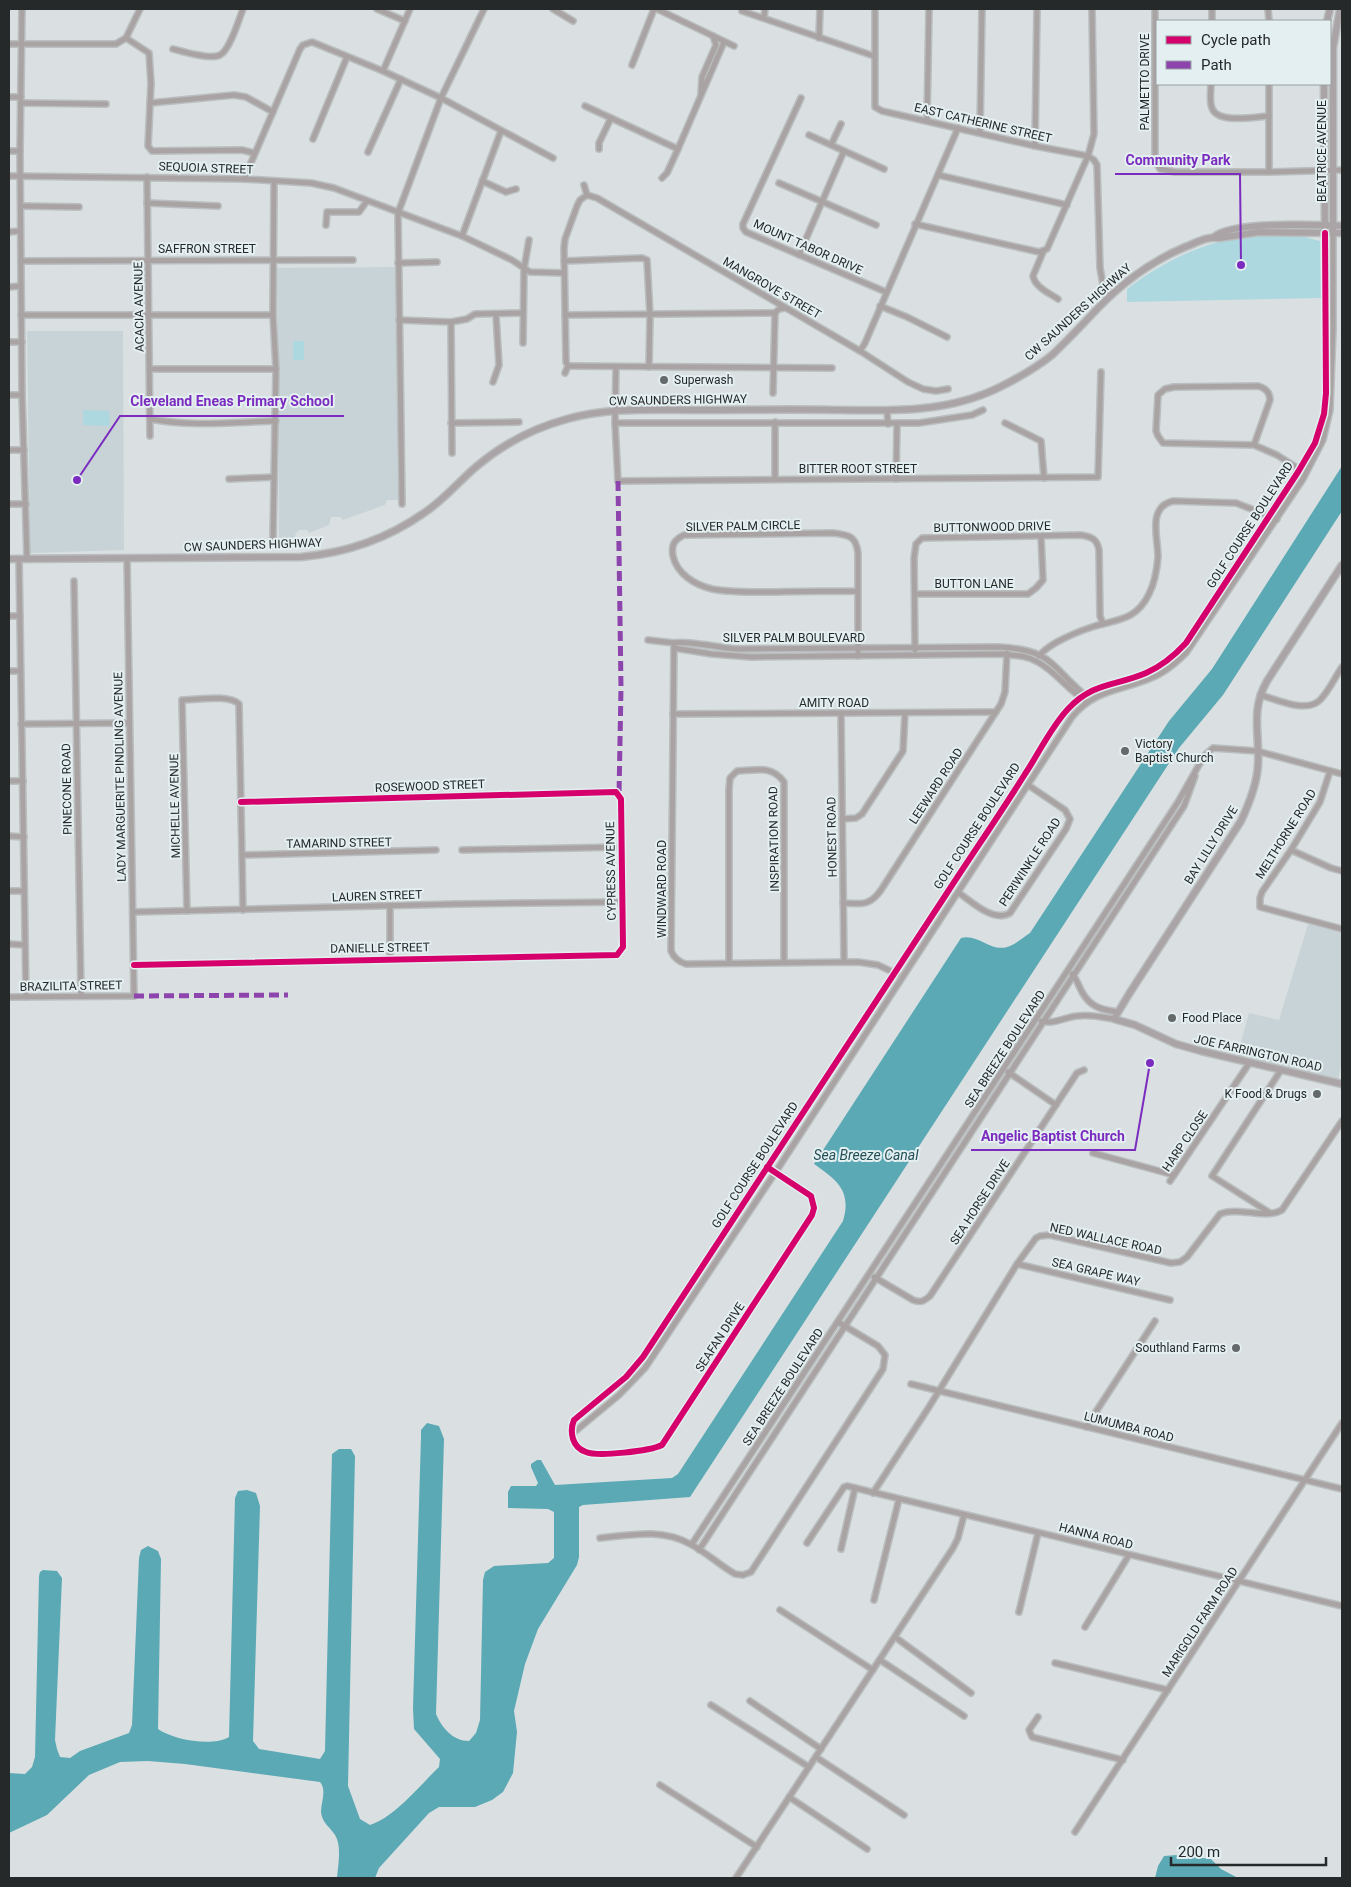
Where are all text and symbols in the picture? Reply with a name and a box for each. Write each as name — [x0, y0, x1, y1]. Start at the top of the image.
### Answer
legend — [1156, 20, 1331, 85]
text: Cycle path — [1201, 31, 1271, 49]
street label: PALMETTO DRIVE — [1138, 33, 1152, 130]
text: Path — [1201, 56, 1232, 74]
street label: EAST CATHERINE STREET — [913, 100, 1053, 146]
street label: BEATRICE AVENUE — [1315, 100, 1329, 202]
callout: Community Park — [1115, 145, 1240, 174]
text: Community Park — [1125, 152, 1231, 168]
street label: SEQUOIA STREET — [158, 159, 254, 177]
street label: MOUNT TABOR DRIVE — [751, 217, 865, 278]
street label: SAFFRON STREET — [158, 242, 256, 256]
street label: MANGROVE STREET — [721, 254, 823, 322]
street label: CW SAUNDERS HIGHWAY — [1022, 260, 1135, 363]
street label: ACACIA AVENUE — [131, 262, 147, 352]
place label: Superwash — [674, 373, 733, 387]
marker: Superwash — [658, 374, 670, 386]
callout: Cleveland Eneas Primary School — [120, 387, 344, 416]
street label: CW SAUNDERS HIGHWAY — [609, 392, 748, 408]
text: Cleveland Eneas Primary School — [130, 393, 334, 409]
street label: GOLF COURSE BOULEVARD — [1204, 459, 1296, 591]
street label: BITTER ROOT STREET — [799, 462, 917, 476]
street label: SILVER PALM CIRCLE — [686, 518, 801, 534]
street label: BUTTONWOOD DRIVE — [933, 519, 1051, 535]
street label: CW SAUNDERS HIGHWAY — [184, 536, 323, 554]
street label: BUTTON LANE — [934, 577, 1014, 591]
street label: SILVER PALM BOULEVARD — [723, 631, 865, 645]
street label: LADY MARGUERITE PINDLING AVENUE — [111, 672, 129, 882]
street label: AMITY ROAD — [799, 696, 869, 710]
place label: Victory Baptist Church — [1135, 737, 1214, 765]
street label: PINECONE ROAD — [59, 743, 75, 835]
street label: LEEWARD ROAD — [906, 745, 966, 827]
marker: Victory Baptist Church — [1119, 745, 1131, 757]
street label: MICHELLE AVENUE — [167, 753, 183, 858]
street label: GOLF COURSE BOULEVARD — [931, 760, 1023, 892]
street label: ROSEWOOD STREET — [375, 777, 485, 795]
street label: INSPIRATION ROAD — [766, 786, 782, 892]
street label: MELTHORNE ROAD — [1253, 786, 1319, 881]
street label: HONEST ROAD — [824, 797, 840, 877]
street label: BAY LILLY DRIVE — [1181, 803, 1241, 887]
street label: PERIWINKLE ROAD — [996, 815, 1064, 909]
street label: CYPRESS AVENUE — [603, 821, 619, 921]
street label: TAMARIND STREET — [286, 835, 392, 851]
street label: WINDWARD ROAD — [655, 840, 669, 938]
street label: LAUREN STREET — [332, 887, 422, 905]
street label: DANIELLE STREET — [330, 940, 430, 956]
street label: BRAZILITA STREET — [19, 978, 123, 994]
street label: SEA BREEZE BOULEVARD — [962, 987, 1048, 1110]
place label: Food Place — [1182, 1011, 1242, 1025]
marker: Food Place — [1166, 1012, 1178, 1024]
street label: JOE FARRINGTON ROAD — [1193, 1031, 1323, 1075]
place label: K Food & Drugs — [1225, 1087, 1307, 1101]
marker: K Food & Drugs — [1311, 1088, 1323, 1100]
street label: GOLF COURSE BOULEVARD — [709, 1099, 801, 1231]
street label: HARP CLOSE — [1159, 1108, 1211, 1174]
callout: Angelic Baptist Church — [971, 1121, 1135, 1150]
text: Angelic Baptist Church — [981, 1128, 1125, 1144]
water label: Sea Breeze Canal — [813, 1147, 919, 1163]
street label: SEA HORSE DRIVE — [947, 1157, 1013, 1247]
street label: NED WALLACE ROAD — [1049, 1220, 1163, 1258]
street label: SEA GRAPE WAY — [1050, 1255, 1142, 1289]
street label: SEAFAN DRIVE — [692, 1300, 748, 1374]
street label: SEA BREEZE BOULEVARD — [740, 1325, 826, 1448]
place label: Southland Farms — [1135, 1341, 1226, 1355]
marker: Southland Farms — [1230, 1342, 1242, 1354]
street label: LUMUMBA ROAD — [1083, 1409, 1176, 1445]
street label: HANNA ROAD — [1058, 1520, 1135, 1552]
street label: MARIGOLD FARM ROAD — [1159, 1564, 1241, 1680]
scale bar — [1171, 1834, 1326, 1866]
text: 200 m — [1178, 1843, 1220, 1861]

